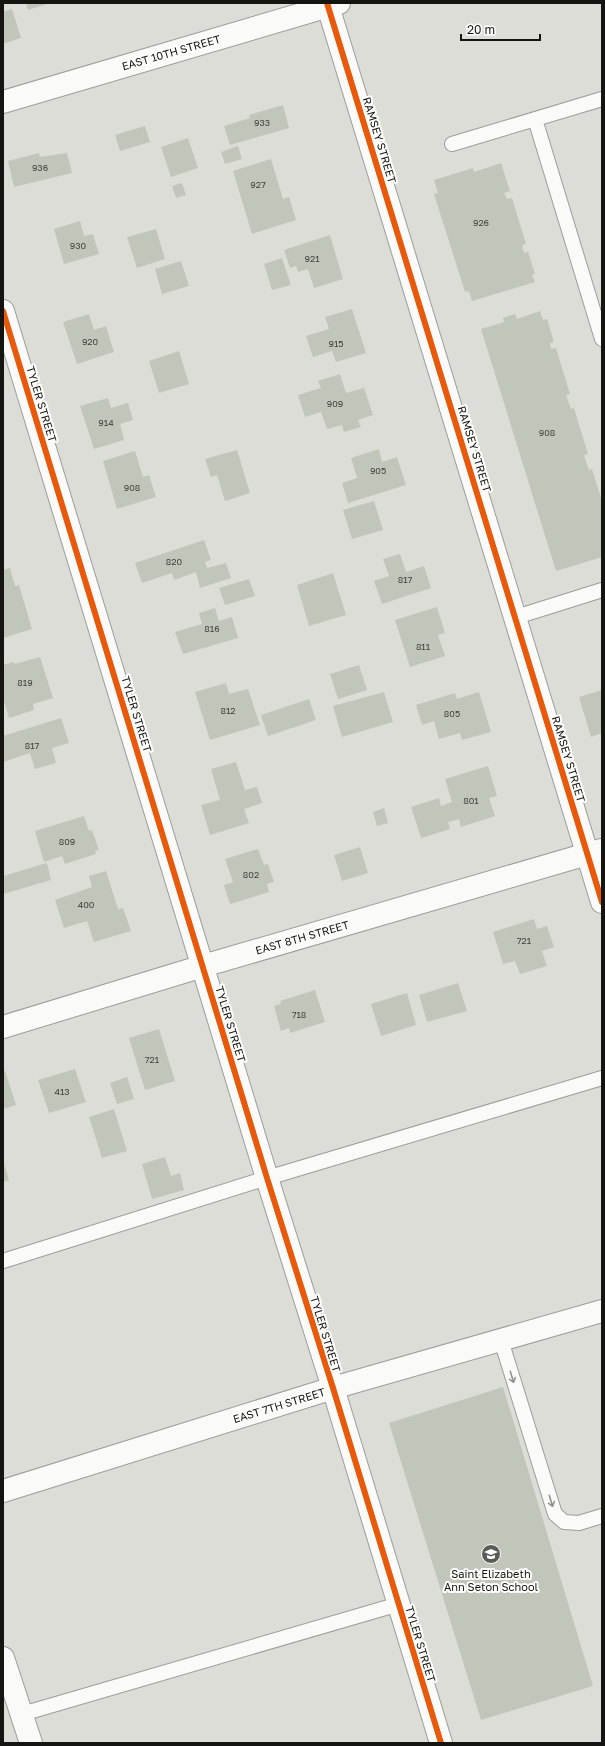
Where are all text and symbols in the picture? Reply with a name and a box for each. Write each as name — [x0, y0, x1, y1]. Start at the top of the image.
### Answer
scale bar — [461, 16, 540, 42]
text: 20 m — [467, 22, 495, 37]
street label: EAST 10TH STREET — [120, 32, 222, 72]
street label: RAMSEY STREET — [361, 95, 399, 185]
house number: 933 — [254, 117, 270, 128]
house number: 936 — [32, 162, 48, 173]
house number: 927 — [250, 179, 266, 190]
house number: 926 — [473, 217, 489, 228]
house number: 930 — [70, 240, 87, 251]
house number: 921 — [304, 253, 320, 264]
house number: 920 — [82, 336, 99, 347]
house number: 915 — [328, 338, 344, 349]
street label: TYLER STREET — [24, 364, 60, 444]
house number: 909 — [327, 398, 343, 409]
street label: RAMSEY STREET — [456, 404, 494, 494]
house number: 914 — [98, 417, 114, 428]
house number: 908 — [539, 427, 555, 438]
house number: 905 — [370, 465, 386, 476]
house number: 908 — [124, 482, 140, 493]
house number: 820 — [166, 556, 183, 567]
house number: 817 — [398, 574, 413, 585]
house number: 816 — [204, 623, 220, 634]
house number: 811 — [416, 641, 431, 652]
street label: TYLER STREET — [119, 674, 155, 754]
house number: 819 — [17, 677, 33, 688]
house number: 812 — [220, 705, 236, 716]
house number: 805 — [444, 708, 460, 719]
street label: RAMSEY STREET — [550, 714, 588, 804]
house number: 817 — [25, 740, 40, 751]
house number: 801 — [463, 795, 479, 806]
house number: 809 — [59, 836, 75, 847]
house number: 802 — [243, 869, 259, 880]
house number: 400 — [78, 899, 95, 910]
street label: EAST 8TH STREET — [254, 917, 350, 957]
house number: 721 — [517, 935, 532, 946]
street label: TYLER STREET — [213, 984, 249, 1064]
house number: 718 — [292, 1009, 306, 1020]
house number: 721 — [145, 1054, 160, 1065]
house number: 413 — [54, 1086, 70, 1097]
street label: TYLER STREET — [308, 1294, 344, 1374]
one-way arrow — [509, 1370, 516, 1383]
street label: EAST 7TH STREET — [231, 1385, 327, 1425]
one-way arrow — [548, 1495, 555, 1508]
school or university icon: Saint Elizabeth Ann Seton School — [480, 1543, 502, 1565]
place label: Saint Elizabeth Ann Seton School — [444, 1567, 539, 1593]
street label: TYLER STREET — [403, 1604, 439, 1684]

